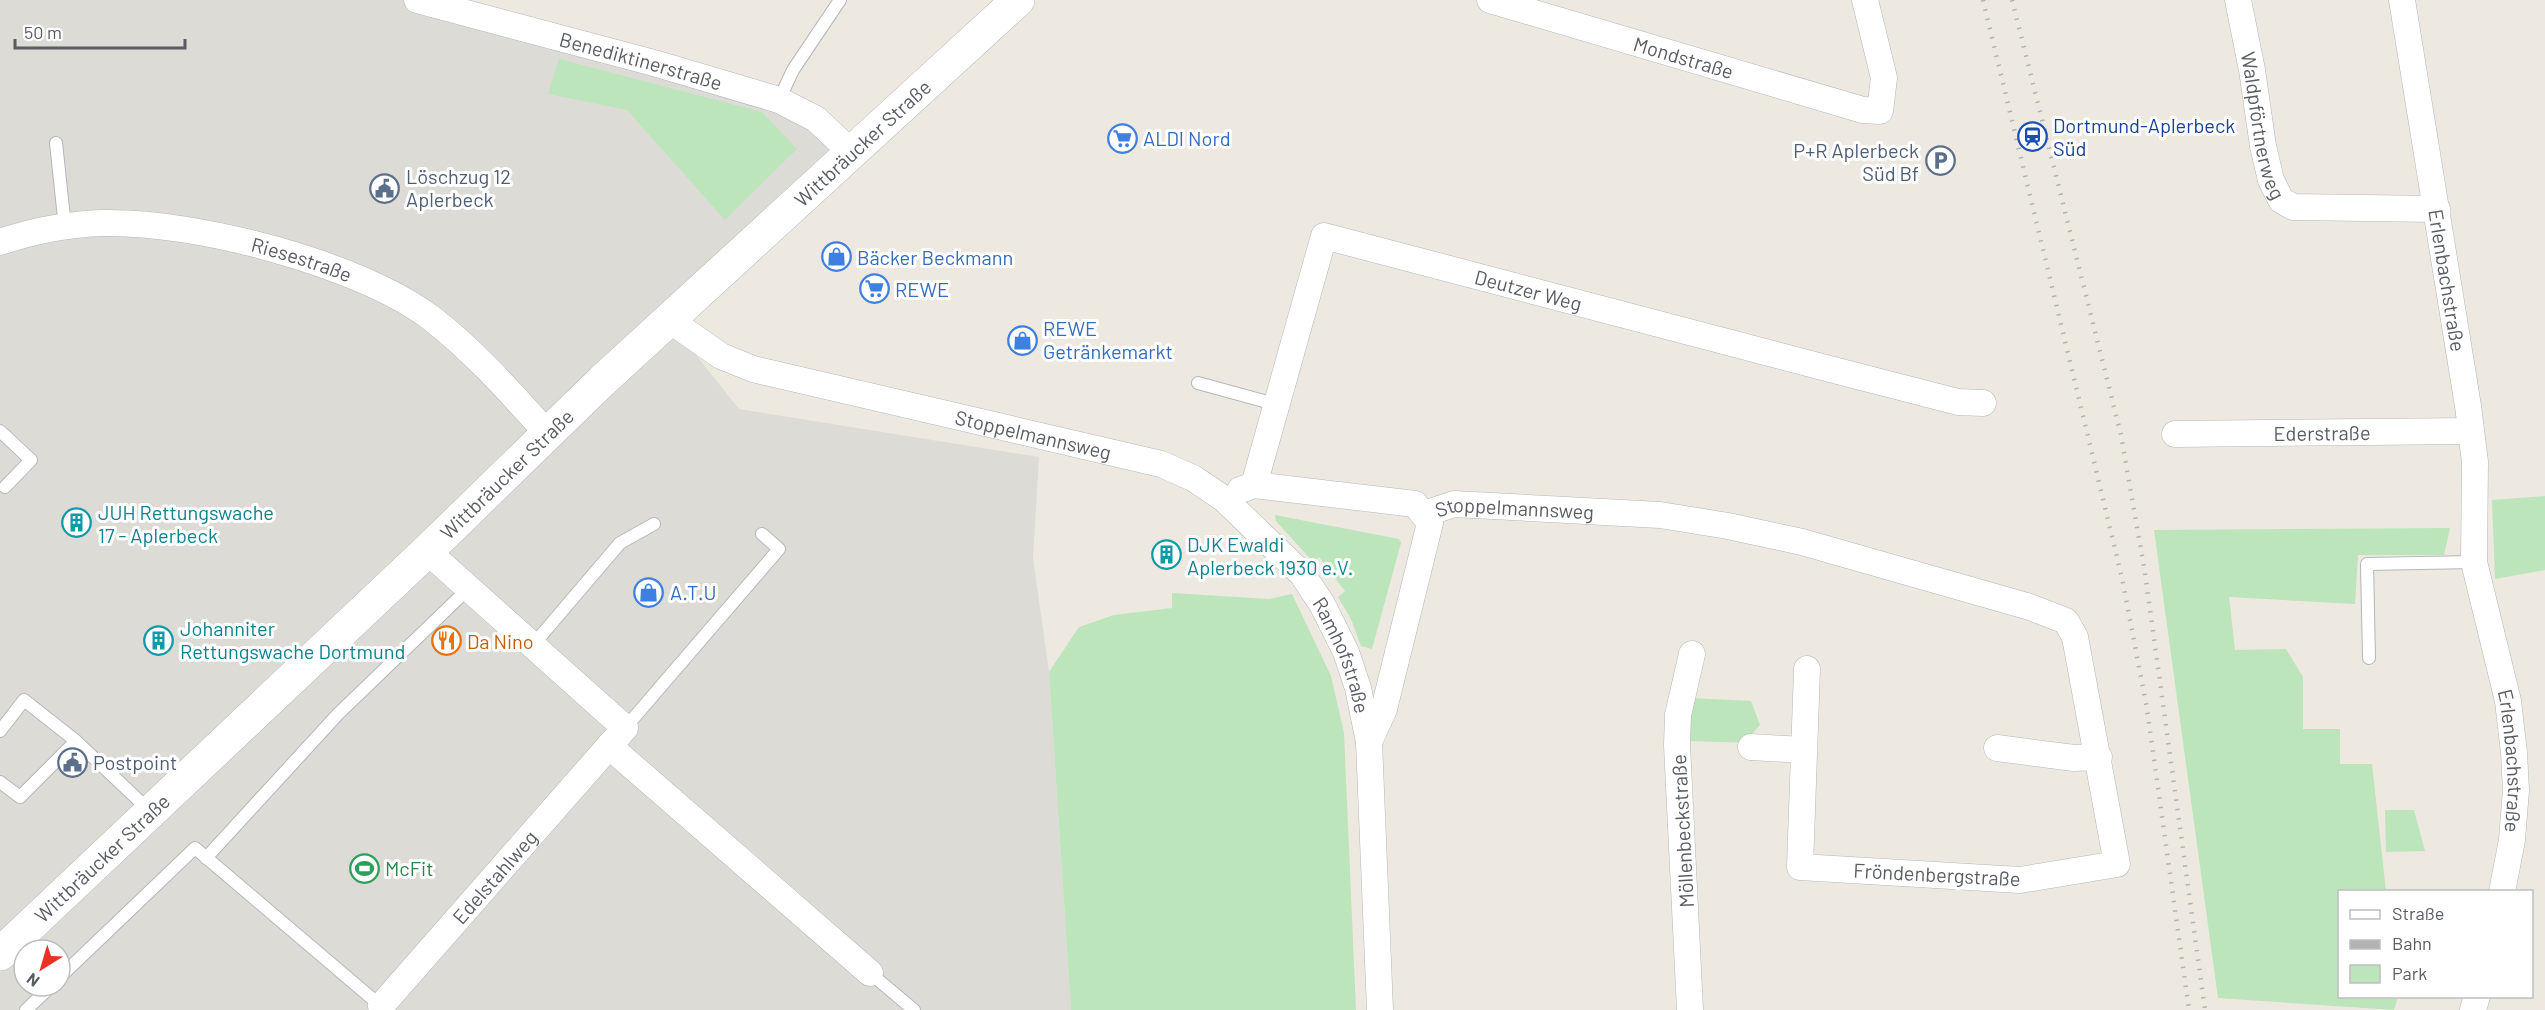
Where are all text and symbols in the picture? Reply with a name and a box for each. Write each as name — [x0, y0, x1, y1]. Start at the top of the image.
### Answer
scale bar — [15, 12, 184, 50]
text: 50 m — [24, 21, 62, 43]
street label: Benediktinerstraße — [557, 26, 725, 95]
street label: Mondstraße — [1631, 31, 1737, 83]
street label: Waldpförtnerweg — [2237, 50, 2291, 203]
street label: Wittbräucker Straße — [789, 74, 935, 211]
place label: Dortmund-Aplerbeck Süd — [2053, 113, 2235, 160]
station icon: Dortmund-Aplerbeck Süd — [2016, 121, 2048, 153]
supermarket icon: ALDI Nord — [1106, 122, 1138, 154]
place label: ALDI Nord — [1143, 126, 1231, 150]
place label: P+R Aplerbeck Süd Bf — [1793, 138, 1919, 185]
parking icon: P+R Aplerbeck Süd Bf — [1924, 145, 1956, 177]
place label: Löschzug 12 Aplerbeck — [406, 164, 511, 211]
public building icon: Löschzug 12 Aplerbeck — [369, 172, 401, 204]
street label: Erlenbachstraße — [2424, 207, 2471, 353]
street label: Riesestraße — [249, 232, 356, 286]
shop icon: Bäcker Beckmann — [820, 241, 852, 273]
place label: Bäcker Beckmann — [857, 245, 1013, 269]
street label: Deutzer Weg — [1472, 264, 1585, 315]
supermarket icon: REWE — [858, 273, 890, 305]
place label: REWE — [895, 277, 949, 301]
place label: REWE Getränkemarkt — [1043, 316, 1173, 363]
shop icon: REWE Getränkemarkt — [1006, 324, 1038, 356]
street label: Wittbräucker Straße — [435, 404, 578, 544]
street label: Stoppelmannsweg — [953, 404, 1114, 464]
street label: Ederstraße — [2273, 420, 2371, 445]
street label: Stoppelmannsweg — [1432, 492, 1595, 523]
place label: JUH Rettungswache 17 - Aplerbeck — [98, 500, 274, 547]
building icon: JUH Rettungswache 17 - Aplerbeck — [61, 507, 93, 539]
place label: DJK Ewaldi Aplerbeck 1930 e.V. — [1187, 532, 1353, 579]
building icon: DJK Ewaldi Aplerbeck 1930 e.V. — [1150, 539, 1182, 571]
shop icon: A.T.U — [633, 576, 665, 608]
place label: A.T.U — [670, 580, 716, 604]
street label: Ramhofstraße — [1308, 592, 1375, 715]
place label: Johanniter Rettungswache Dortmund — [180, 616, 405, 663]
building icon: Johanniter Rettungswache Dortmund — [143, 624, 175, 656]
restaurant icon: Da Nino — [430, 625, 462, 657]
place label: Da Nino — [467, 629, 534, 653]
street label: Erlenbachstraße — [2494, 687, 2528, 834]
public building icon: Postpoint — [56, 746, 88, 778]
place label: Postpoint — [93, 750, 177, 774]
street label: Möllenbeckstraße — [1666, 754, 1698, 908]
street label: Wittbräucker Straße — [29, 789, 174, 927]
street label: Edelstahlweg — [447, 825, 542, 928]
sports icon: McFit — [348, 852, 380, 884]
place label: McFit — [385, 856, 433, 880]
street label: Fröndenbergstraße — [1853, 858, 2021, 890]
legend — [2338, 890, 2533, 998]
text: Straße — [2392, 902, 2444, 924]
text: Bahn — [2392, 932, 2432, 954]
north arrow — [12, 938, 72, 998]
text: Park — [2392, 962, 2427, 984]
text: N — [23, 970, 43, 991]

